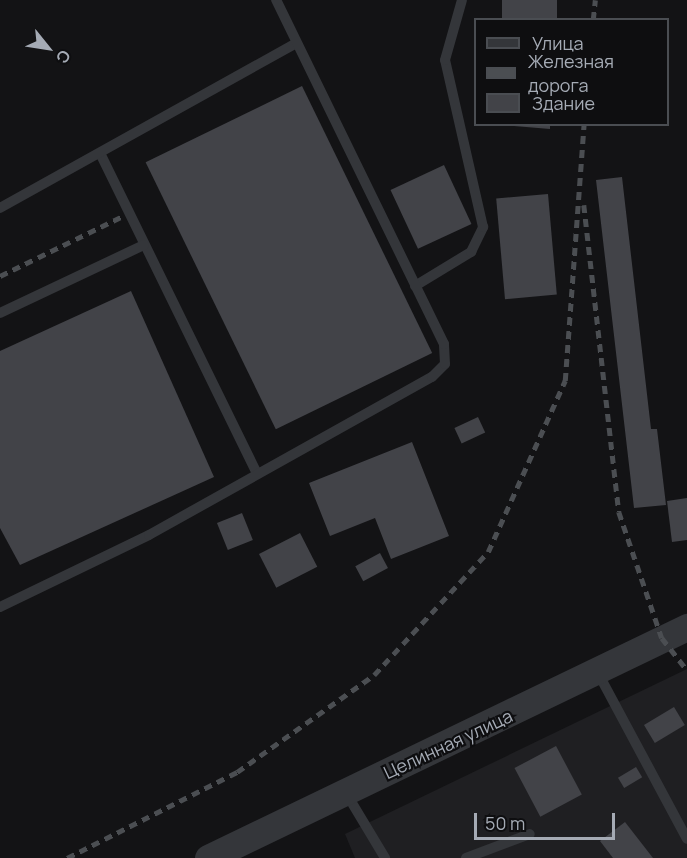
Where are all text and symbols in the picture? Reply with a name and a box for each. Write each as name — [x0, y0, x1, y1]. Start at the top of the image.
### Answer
north arrow — [18, 18, 78, 78]
legend — [474, 18, 669, 126]
text: Улица — [532, 31, 584, 55]
text: С — [51, 46, 76, 68]
text: Железная дорога — [528, 49, 614, 97]
text: Здание — [532, 91, 595, 115]
street label: Целинная улица — [380, 705, 516, 783]
scale bar — [477, 801, 618, 839]
text: 50 m — [485, 811, 525, 835]

